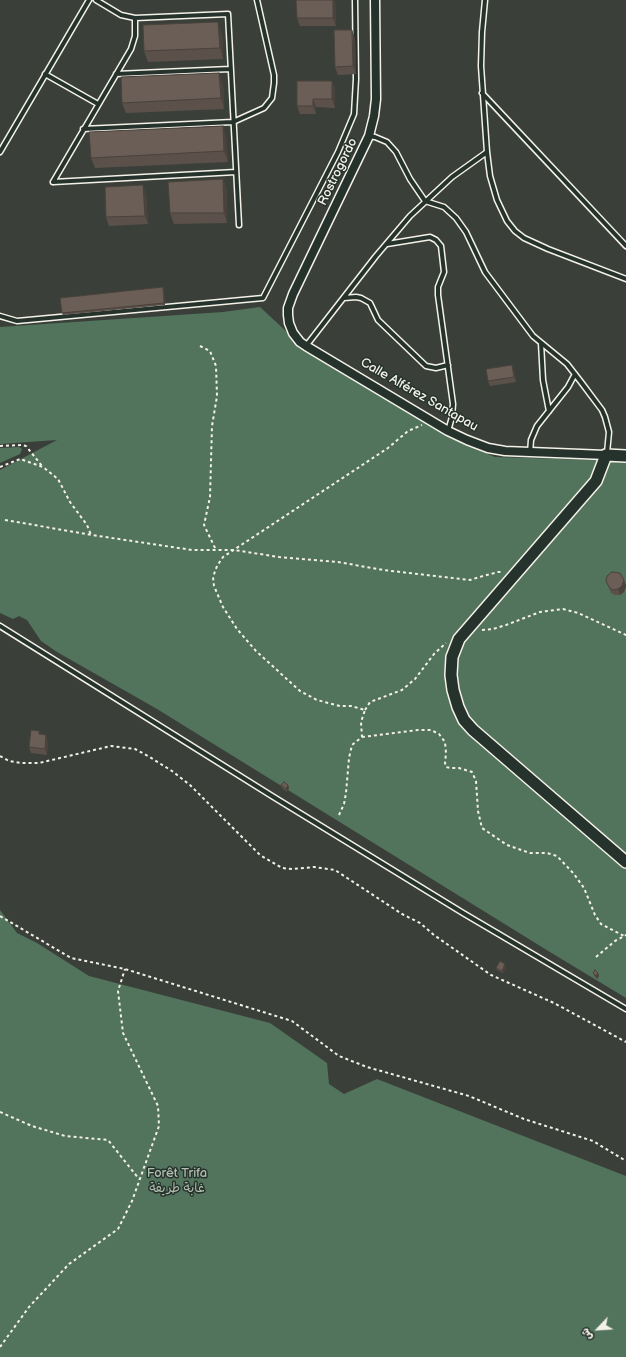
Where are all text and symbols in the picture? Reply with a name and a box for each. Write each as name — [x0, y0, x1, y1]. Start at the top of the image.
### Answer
street label: Rostrogordo — [315, 136, 361, 208]
street label: Calle Alférez Santapau — [357, 355, 481, 435]
park label: Forêt Trifa غابة طريفة — [147, 1166, 207, 1197]
north arrow — [578, 1309, 618, 1349]
text: ش — [578, 1326, 595, 1343]

